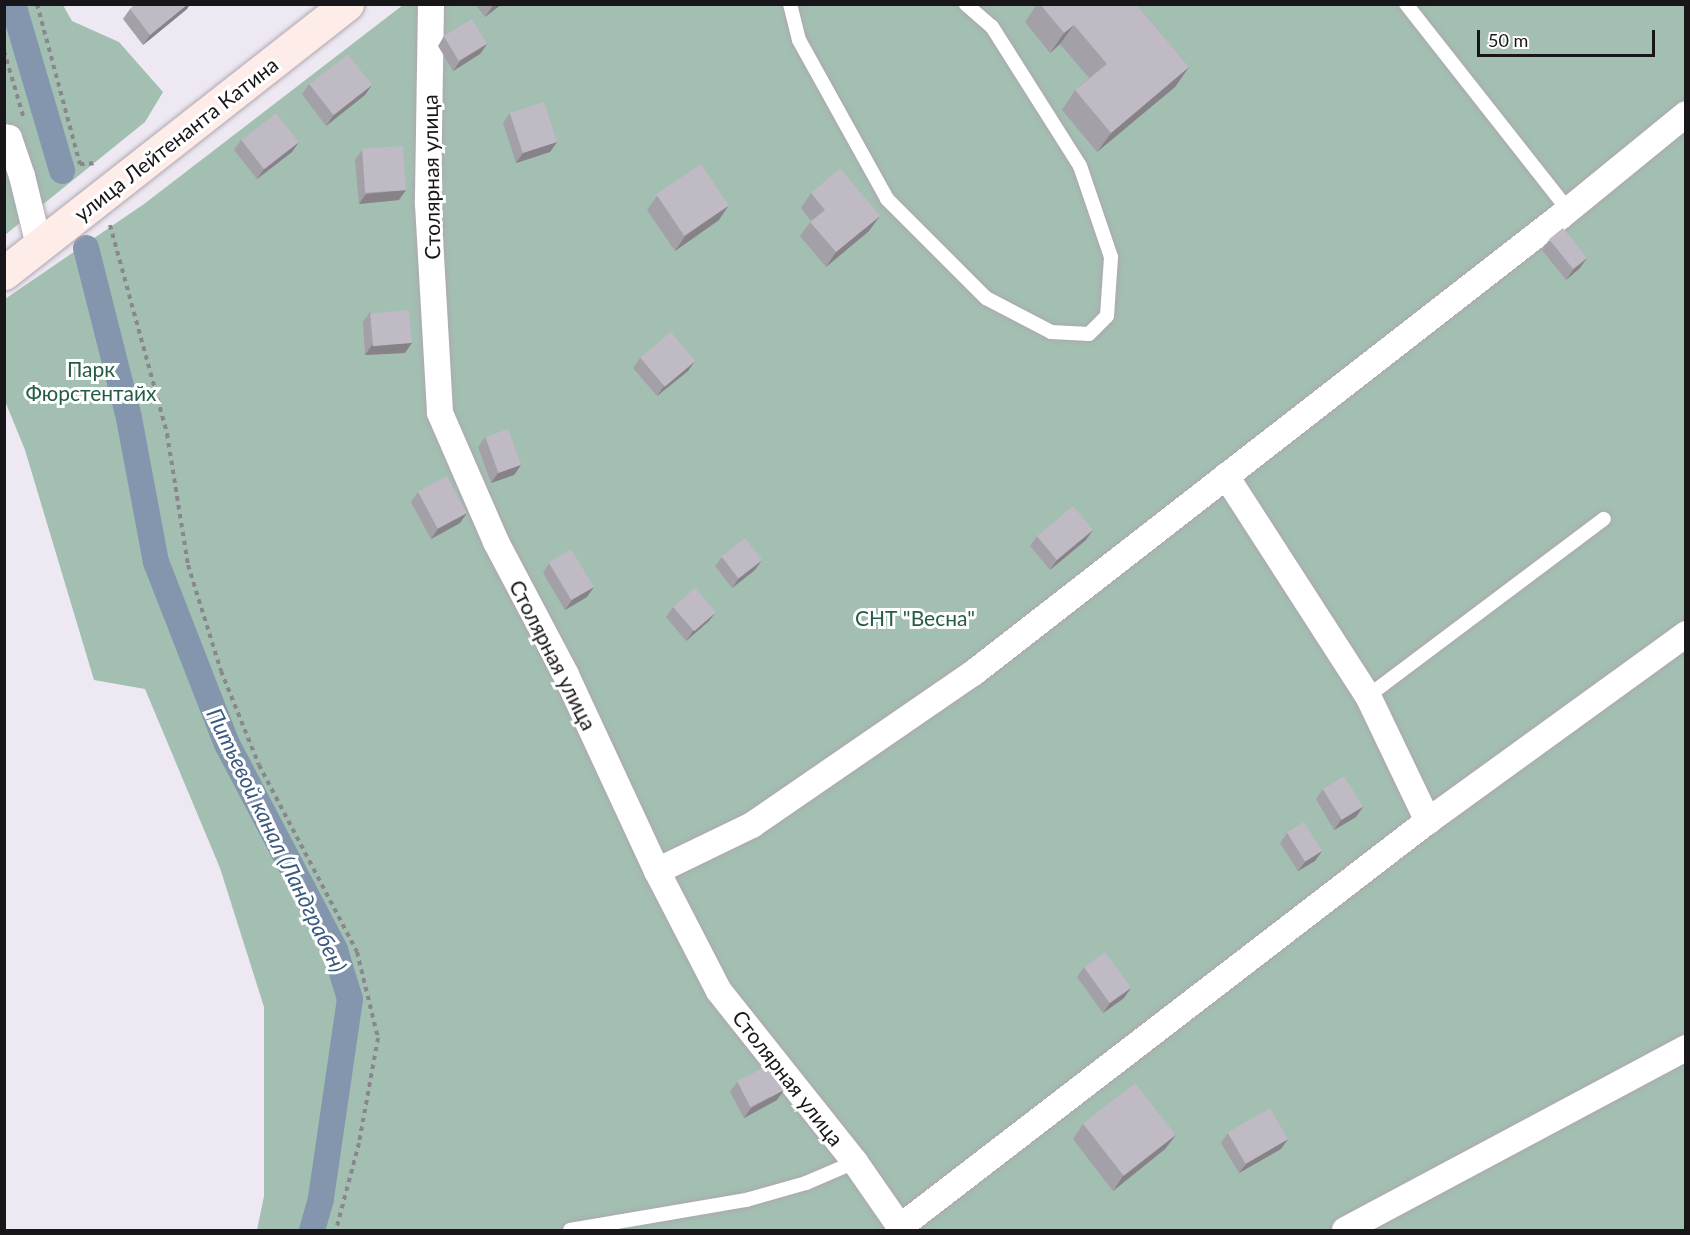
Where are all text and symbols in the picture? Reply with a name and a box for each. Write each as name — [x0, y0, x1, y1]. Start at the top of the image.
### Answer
scale bar — [1480, 18, 1658, 56]
text: 50 m — [1488, 29, 1528, 51]
street label: улица Лейтенанта Катина — [69, 52, 283, 226]
street label: Столярная улица — [417, 94, 445, 260]
park label: Парк Фюрстентайх — [25, 356, 157, 406]
street label: Столярная улица — [504, 576, 602, 734]
park label: СНТ "Весна" — [855, 605, 975, 631]
water label: Питьевой канал (Ландграбен) — [201, 704, 353, 976]
street label: Столярная улица — [727, 1005, 849, 1151]

